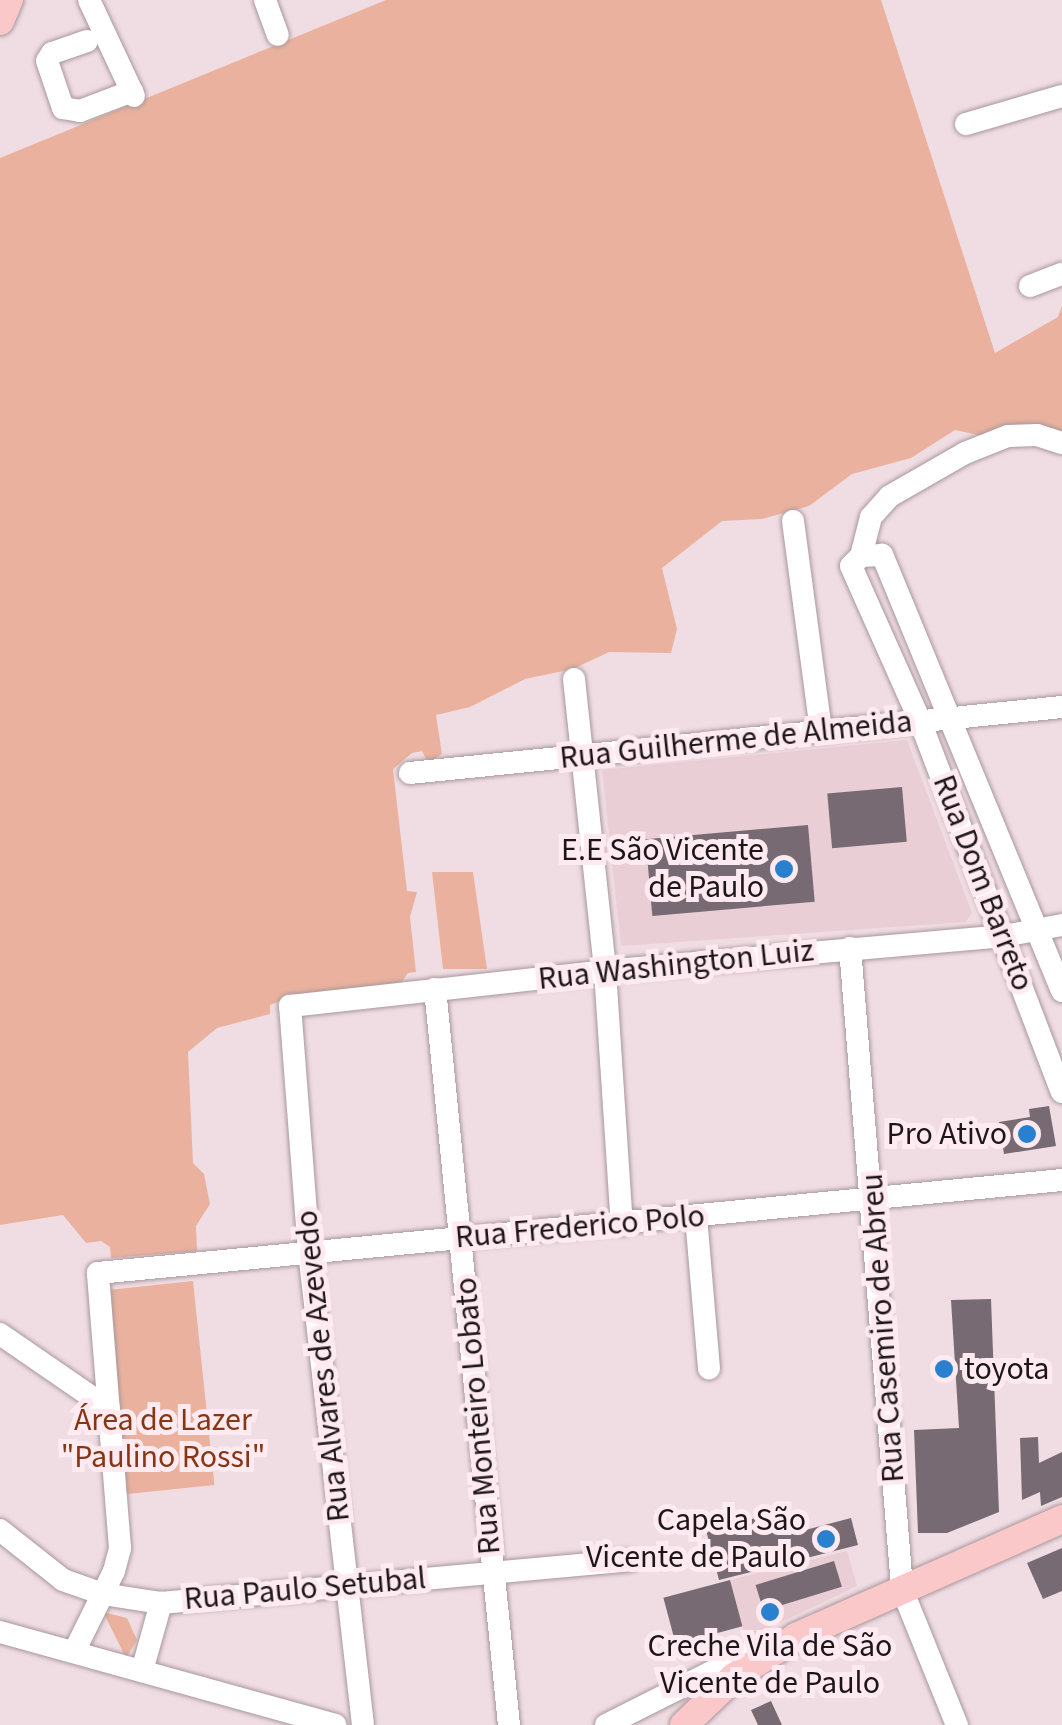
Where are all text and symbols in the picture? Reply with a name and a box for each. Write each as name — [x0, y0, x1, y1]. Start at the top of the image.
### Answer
street label: Rua Guilherme de Almeida — [558, 702, 914, 778]
street label: Rua Dom Barreto — [924, 770, 1042, 996]
place label: E.E São Vicente de Paulo — [561, 832, 764, 907]
marker: E.E São Vicente de Paulo — [773, 858, 795, 880]
street label: Rua Washington Luiz — [536, 931, 816, 999]
place label: Pro Ativo — [887, 1115, 1007, 1153]
marker: Pro Ativo — [1016, 1123, 1038, 1145]
street label: Rua Casemiro de Abreu — [853, 1172, 913, 1484]
street label: Rua Frederico Polo — [454, 1197, 706, 1257]
street label: Rua Alvares de Azevedo — [288, 1208, 358, 1524]
street label: Rua Monteiro Lobato — [447, 1276, 509, 1556]
place label: toyota — [964, 1350, 1049, 1388]
marker: toyota — [933, 1358, 955, 1380]
park label: Área de Lazer "Paulino Rossi" — [61, 1402, 265, 1477]
place label: Capela São Vicente de Paulo — [586, 1502, 806, 1577]
marker: Capela São Vicente de Paulo — [815, 1528, 837, 1550]
street label: Rua Paulo Setubal — [182, 1559, 428, 1619]
marker: Creche Vila de São Vicente de Paulo — [759, 1601, 781, 1623]
place label: Creche Vila de São Vicente de Paulo — [648, 1628, 892, 1703]

